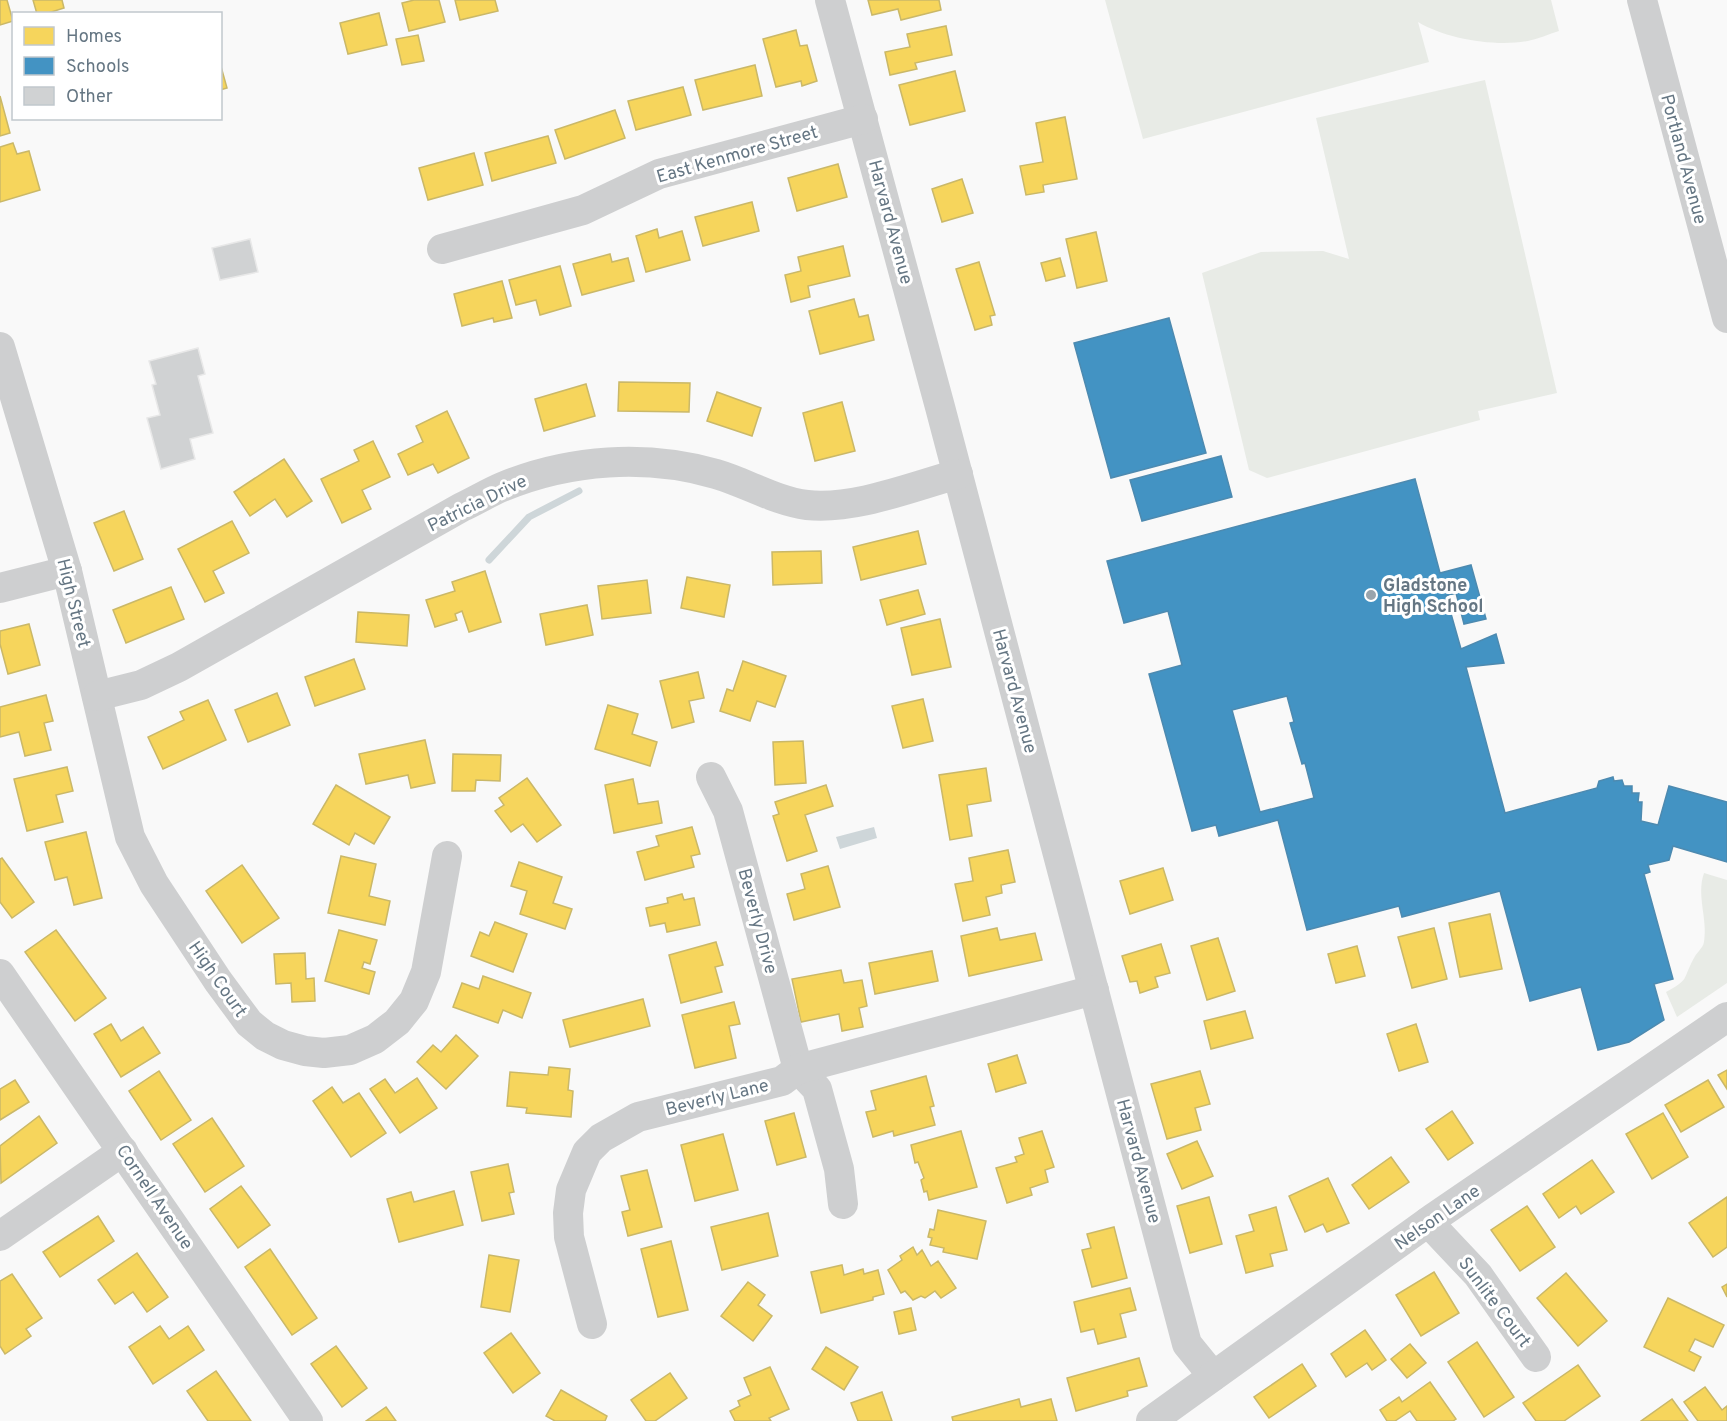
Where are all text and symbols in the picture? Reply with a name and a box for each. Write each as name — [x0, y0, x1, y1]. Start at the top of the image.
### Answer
legend — [12, 12, 222, 120]
text: Homes — [66, 26, 122, 49]
text: Schools — [66, 56, 129, 79]
text: Other — [66, 86, 113, 109]
street label: Portland Avenue — [1654, 92, 1711, 227]
street label: East Kenmore Street — [654, 121, 821, 189]
street label: Harvard Avenue — [862, 158, 917, 287]
street label: Patricia Drive — [424, 470, 531, 538]
street label: High Street — [50, 556, 95, 650]
place label: Gladstone High School — [1383, 575, 1484, 619]
marker: Gladstone High School — [1364, 588, 1378, 602]
street label: Harvard Avenue — [986, 627, 1041, 756]
street label: Beverly Drive — [731, 866, 782, 977]
street label: High Court — [182, 937, 251, 1022]
street label: Beverly Lane — [663, 1075, 771, 1122]
street label: Harvard Avenue — [1110, 1097, 1165, 1226]
street label: Cornell Avenue — [110, 1141, 197, 1255]
street label: Nelson Lane — [1390, 1180, 1485, 1256]
street label: Sunlite Court — [1452, 1253, 1535, 1353]

